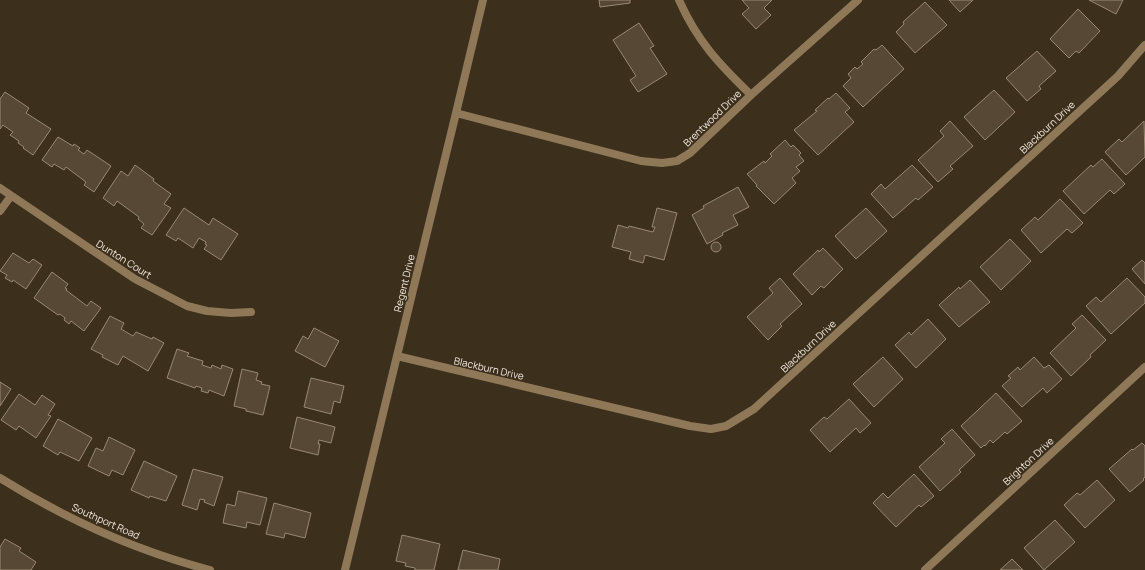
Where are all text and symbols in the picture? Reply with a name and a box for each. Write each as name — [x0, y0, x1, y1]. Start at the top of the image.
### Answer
street label: Brentwood Drive — [680, 87, 744, 149]
street label: Blackburn Drive — [1016, 97, 1078, 156]
street label: Dunton Court — [94, 236, 154, 282]
street label: Regent Drive — [390, 252, 418, 313]
street label: Blackburn Drive — [777, 316, 839, 375]
street label: Blackburn Drive — [453, 353, 525, 383]
street label: Brighton Drive — [999, 434, 1057, 488]
street label: Southport Road — [70, 500, 142, 542]

